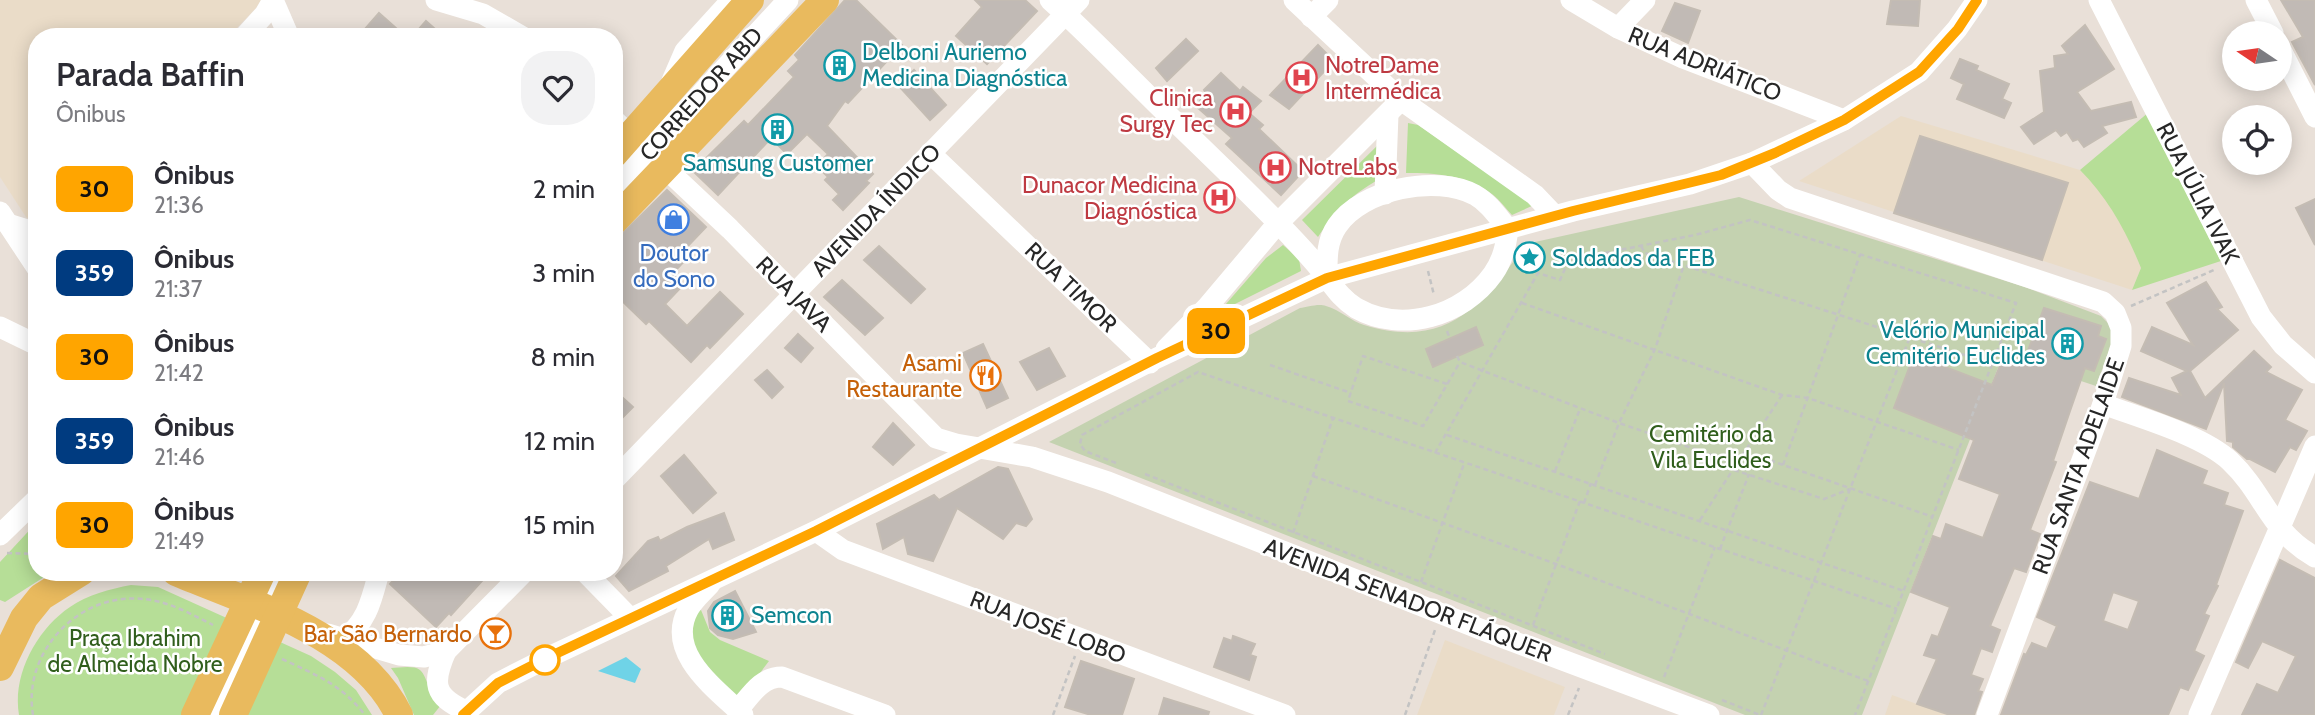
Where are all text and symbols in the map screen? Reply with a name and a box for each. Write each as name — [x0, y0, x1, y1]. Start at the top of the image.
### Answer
street label: RUA ADRIÁTICO — [1624, 20, 1786, 107]
street label: CORREDOR ABD — [634, 21, 768, 167]
north arrow — [2222, 21, 2292, 91]
map controls — [2222, 21, 2292, 175]
place label: Delboni Auriemo Medicina Diagnóstica — [862, 38, 1067, 92]
building icon: Delboni Auriemo Medicina Diagnóstica — [822, 48, 856, 82]
button: heart — [521, 51, 595, 125]
place label: NotreDame Intermédica — [1325, 51, 1441, 105]
text: Parada Baffin — [56, 54, 245, 94]
hospital icon: NotreDame Intermédica — [1285, 61, 1319, 95]
place label: Clinica Surgy Tec — [1120, 84, 1213, 138]
hospital icon: Clinica Surgy Tec — [1219, 94, 1253, 128]
text: Ônibus — [56, 100, 126, 128]
button: locate — [2222, 105, 2292, 175]
building icon: Samsung Customer — [761, 112, 795, 146]
street label: RUA JÚLIA IVAK — [2150, 117, 2246, 268]
street label: AVENIDA ÍNDICO — [805, 137, 946, 282]
place label: Samsung Customer — [683, 149, 874, 177]
hospital icon: NotreLabs — [1258, 150, 1292, 184]
place label: NotreLabs — [1298, 153, 1397, 181]
text: Ônibus — [154, 159, 234, 191]
place label: Dunacor Medicina Diagnóstica — [1022, 171, 1197, 225]
text: 2 min — [533, 173, 595, 205]
text: 30 — [80, 174, 109, 203]
hospital icon: Dunacor Medicina Diagnóstica — [1203, 181, 1237, 215]
text: 21:36 — [154, 191, 204, 219]
shop icon: Doutor do Sono — [657, 202, 691, 236]
street label: RUA TIMOR — [1019, 236, 1123, 338]
place label: Doutor do Sono — [633, 239, 715, 293]
place icon: Soldados da FEB — [1512, 241, 1546, 275]
text: Ônibus — [154, 243, 234, 275]
place label: Soldados da FEB — [1552, 244, 1715, 272]
street label: RUA JAVA — [750, 250, 838, 338]
text: 3 min — [532, 257, 595, 289]
text: 359 — [75, 258, 114, 287]
text: 21:37 — [154, 275, 202, 303]
line badge: 30 — [1184, 308, 1248, 354]
text: 30 — [1201, 316, 1231, 345]
place label: Velório Municipal Cemitério Euclides — [1866, 316, 2046, 370]
building icon: Velório Municipal Cemitério Euclides — [2051, 326, 2085, 360]
text: Ônibus — [154, 327, 234, 359]
text: 8 min — [531, 341, 595, 373]
text: 30 — [80, 342, 109, 371]
place label: Asami Restaurante — [846, 349, 962, 403]
street label: RUA SANTA ADELAIDE — [2026, 354, 2130, 578]
text: 21:42 — [154, 359, 204, 387]
restaurant icon: Asami Restaurante — [968, 359, 1002, 393]
text: Ônibus — [154, 411, 234, 443]
park label: Cemitério da Vila Euclides — [1649, 420, 1773, 474]
text: 12 min — [524, 425, 595, 457]
text: 359 — [75, 426, 114, 455]
text: 21:46 — [154, 443, 205, 471]
text: Ônibus — [154, 495, 234, 527]
text: 15 min — [524, 509, 595, 541]
text: 30 — [80, 510, 109, 539]
text: 21:49 — [154, 527, 205, 555]
street label: AVENIDA SENADOR FLÁQUER — [1260, 531, 1556, 668]
street label: RUA JOSÉ LOBO — [966, 584, 1130, 670]
building icon: Semcon — [711, 598, 745, 632]
place label: Semcon — [751, 601, 832, 629]
bar icon: Bar São Bernardo — [478, 617, 512, 651]
place label: Bar São Bernardo — [303, 620, 472, 648]
park label: Praça Ibrahim de Almeida Nobre — [48, 624, 223, 678]
unlabelled marker — [530, 645, 560, 675]

